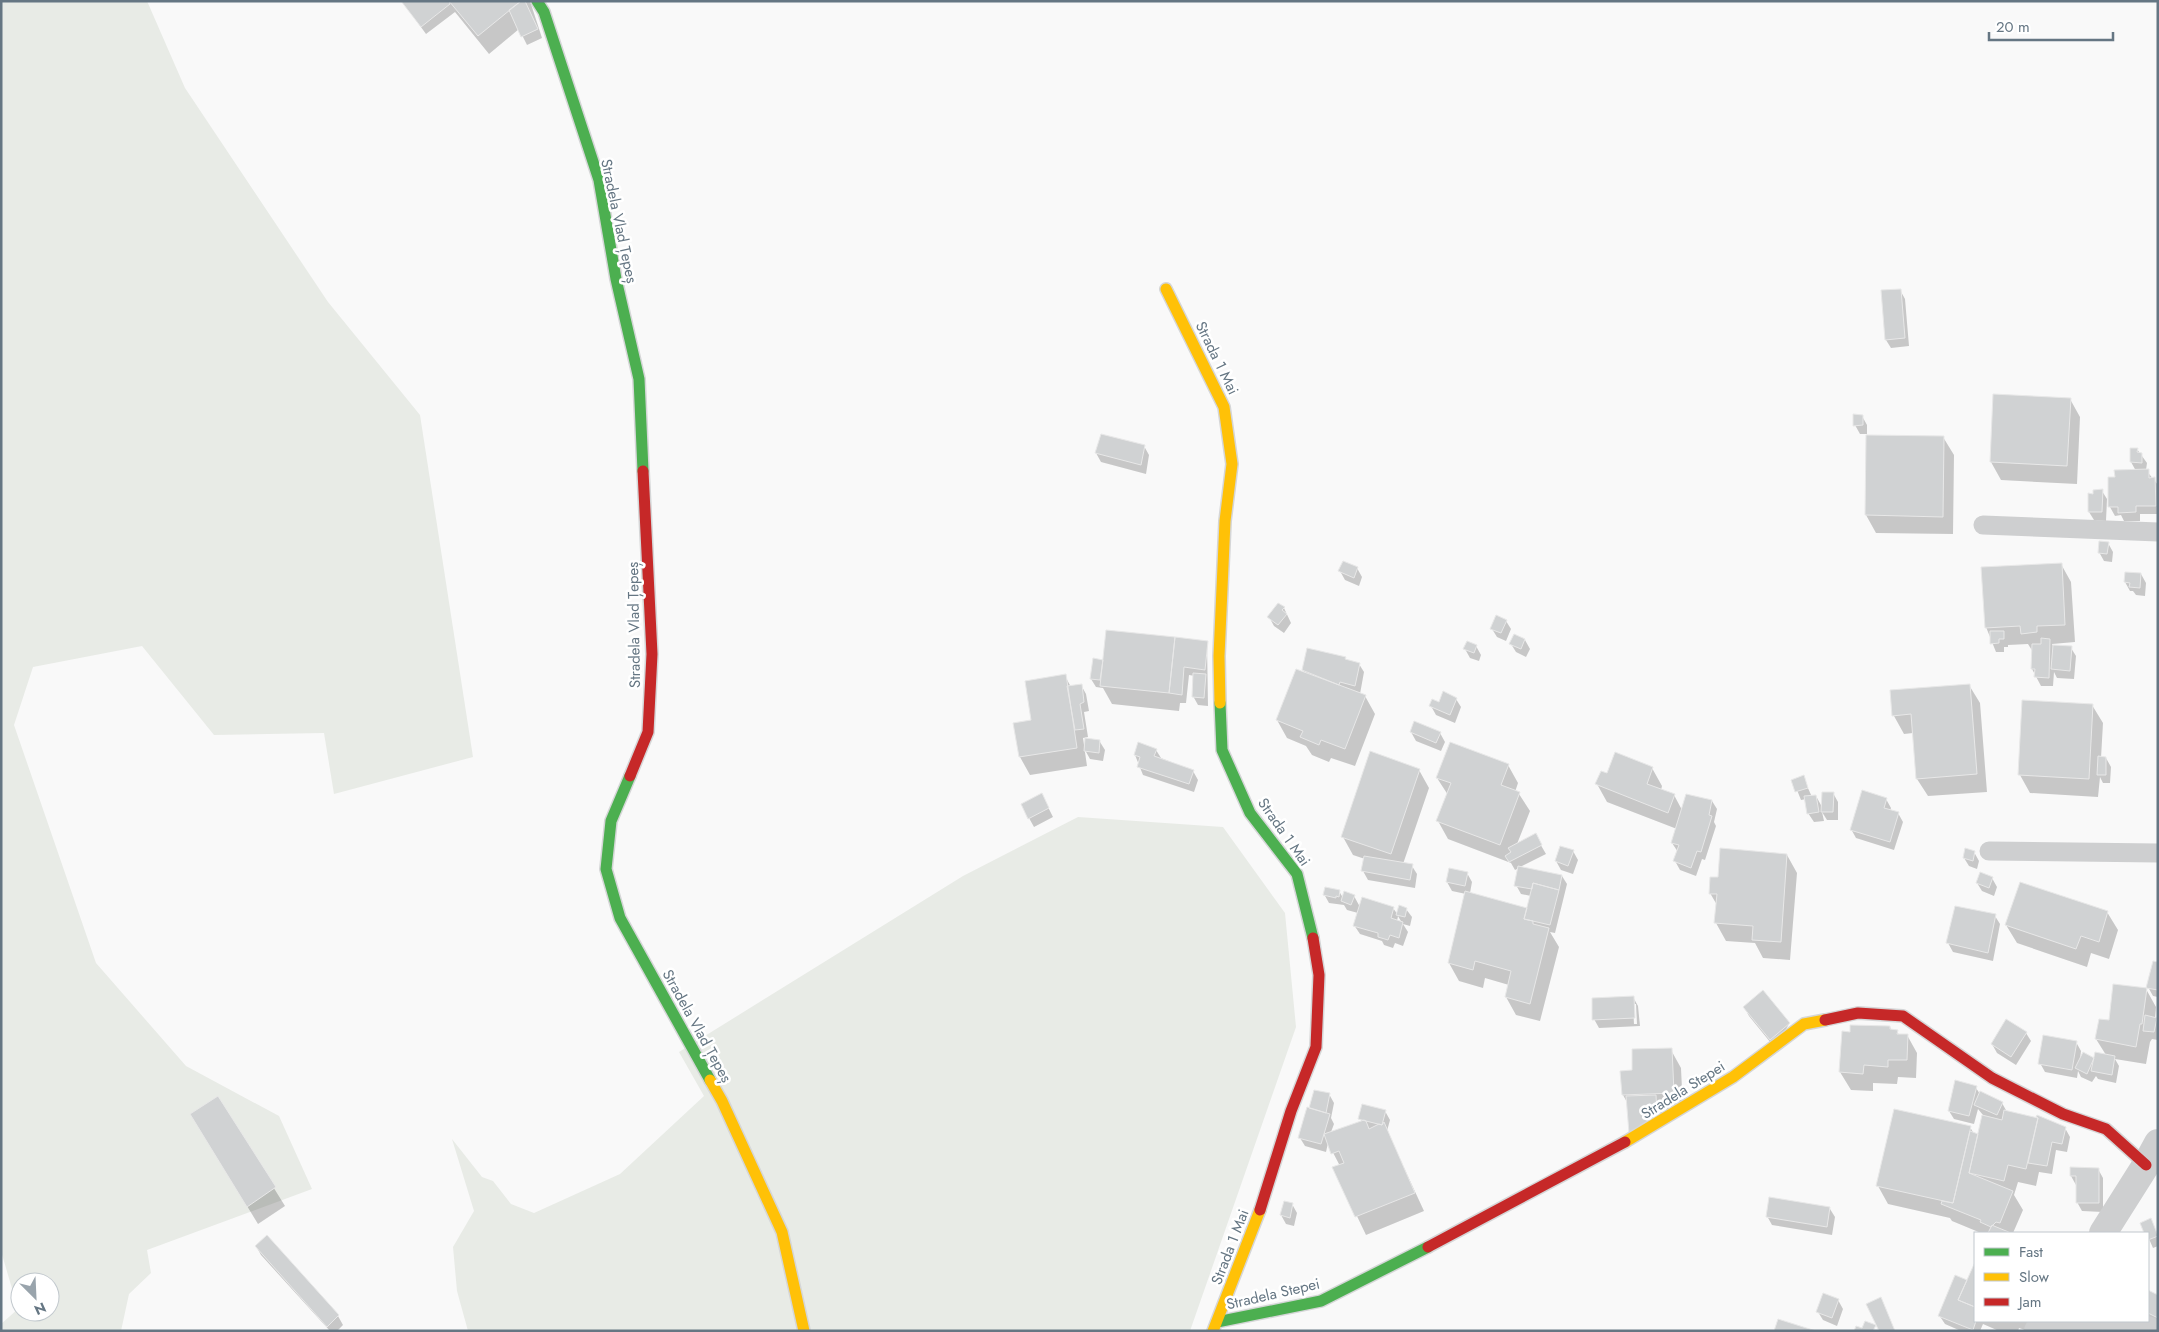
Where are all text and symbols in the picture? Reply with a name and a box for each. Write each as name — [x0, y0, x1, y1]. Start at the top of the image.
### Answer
scale bar — [1989, 10, 2113, 42]
text: 20 m — [1996, 16, 2030, 38]
street label: Stradela Vlad Țepeș — [595, 157, 643, 285]
street label: Strada 1 Mai — [1190, 318, 1244, 398]
street label: Stradela Vlad Țepeș — [622, 562, 646, 688]
street label: Strada 1 Mai — [1252, 793, 1316, 871]
street label: Stradela Vlad Țepeș — [657, 965, 737, 1087]
street label: Stradela Stepei — [1637, 1055, 1729, 1125]
street label: Strada 1 Mai — [1206, 1206, 1254, 1288]
legend — [1974, 1232, 2149, 1322]
text: Fast — [2019, 1241, 2043, 1263]
text: Slow — [2019, 1266, 2050, 1288]
north arrow — [10, 1272, 60, 1322]
street label: Stradela Stepei — [1224, 1273, 1322, 1315]
text: Jam — [2017, 1291, 2042, 1313]
text: N — [31, 1297, 49, 1320]

